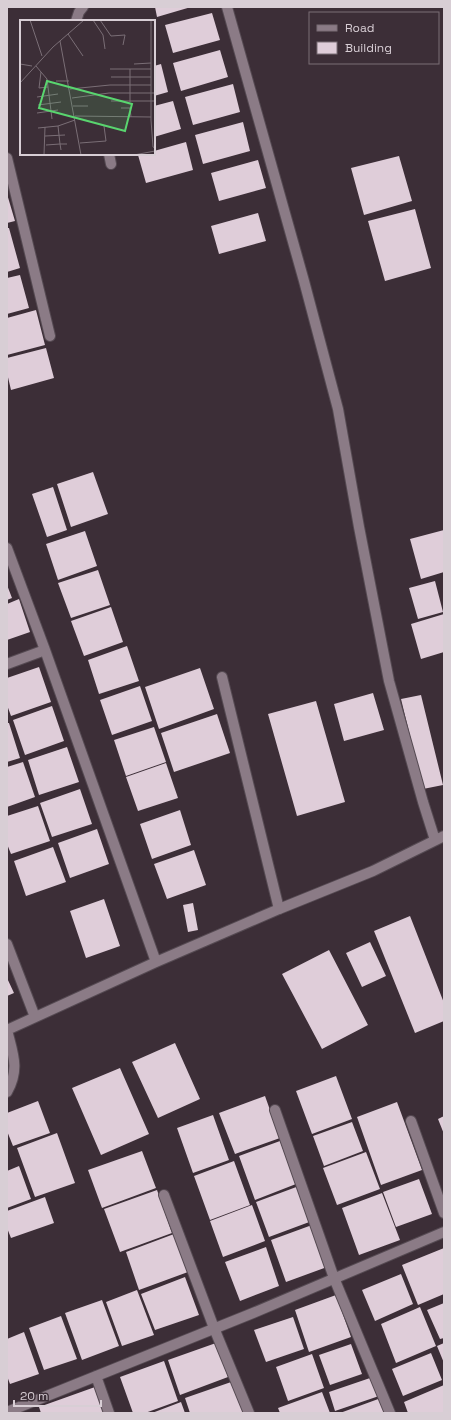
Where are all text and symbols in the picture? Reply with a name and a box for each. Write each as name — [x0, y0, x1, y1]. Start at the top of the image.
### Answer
legend — [309, 12, 439, 64]
inset map — [20, 20, 155, 155]
text: Road — [345, 20, 374, 36]
text: Building — [345, 40, 392, 56]
scale bar — [14, 1382, 101, 1408]
text: 20 m — [20, 1388, 48, 1404]

